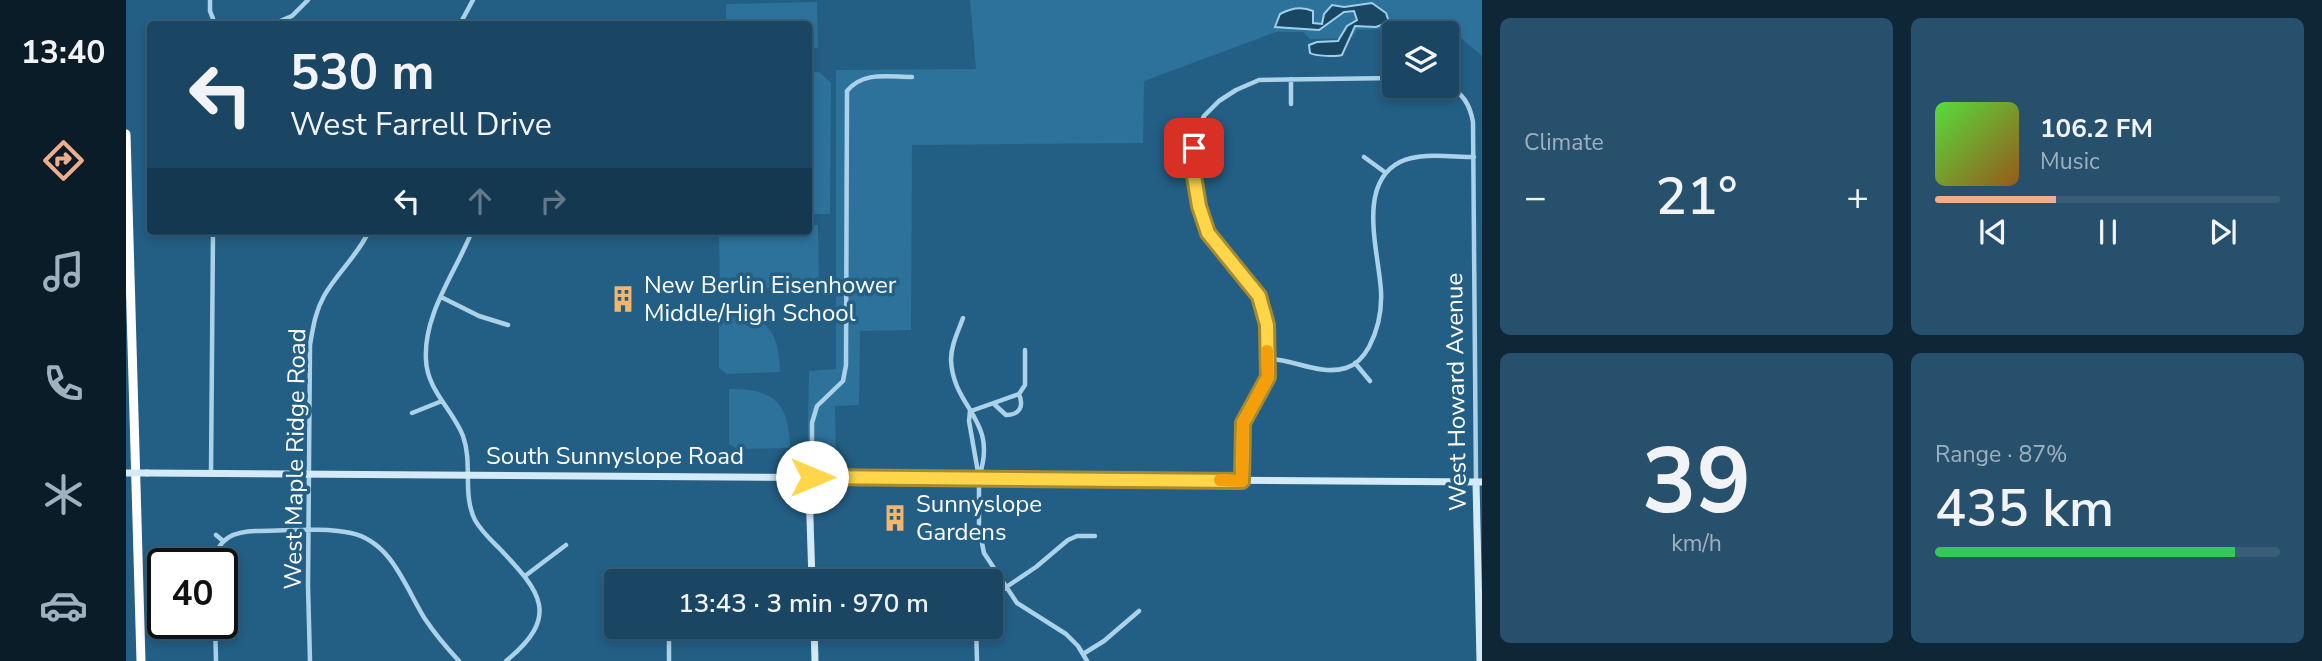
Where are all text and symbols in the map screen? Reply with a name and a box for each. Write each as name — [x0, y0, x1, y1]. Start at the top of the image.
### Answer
map controls — [1382, 21, 1459, 98]
button: layers — [1382, 21, 1459, 98]
text: 13:40 — [21, 31, 105, 74]
text: 530 m — [290, 39, 434, 106]
icon: left — [175, 49, 266, 140]
text: West Farrell Drive — [290, 103, 552, 146]
text: 106.2 FM — [2040, 111, 2153, 146]
pin — [1164, 118, 1224, 178]
text: Climate — [1524, 127, 1604, 158]
icon: arrive — [1175, 129, 1213, 167]
icon: directions — [39, 136, 88, 185]
text: Music — [2040, 146, 2100, 177]
text: 21° — [1656, 161, 1737, 232]
text: − — [1524, 172, 1547, 223]
text: + — [1846, 172, 1869, 223]
icon: left — [388, 182, 426, 220]
icon: ahead — [461, 182, 499, 220]
icon: right — [534, 182, 572, 220]
icon: previous — [1974, 213, 2012, 251]
icon: pause — [2089, 213, 2127, 251]
icon: next — [2204, 213, 2242, 251]
icon: music — [39, 247, 88, 296]
place label: New Berlin Eisenhower Middle/High School — [644, 269, 897, 329]
street label: West Howard Avenue — [1438, 273, 1474, 511]
building icon: New Berlin Eisenhower Middle/High School — [608, 284, 638, 314]
street label: West Maple Ridge Road — [277, 328, 313, 590]
icon: phone — [39, 359, 88, 408]
text: 39 — [1642, 420, 1751, 544]
text: Range · 87% — [1935, 439, 2067, 470]
street label: South Sunnyslope Road — [486, 440, 744, 472]
position arrow — [775, 440, 849, 514]
icon: climate — [39, 470, 88, 519]
text: 435 km — [1935, 473, 2114, 544]
place label: Sunnyslope Gardens — [916, 488, 1042, 548]
building icon: Sunnyslope Gardens — [880, 503, 910, 533]
text: km/h — [1671, 528, 1722, 559]
speed limit sign: 40 — [147, 548, 238, 639]
icon: car — [39, 581, 88, 630]
text: 13:43 · 3 min · 970 m — [678, 586, 929, 621]

